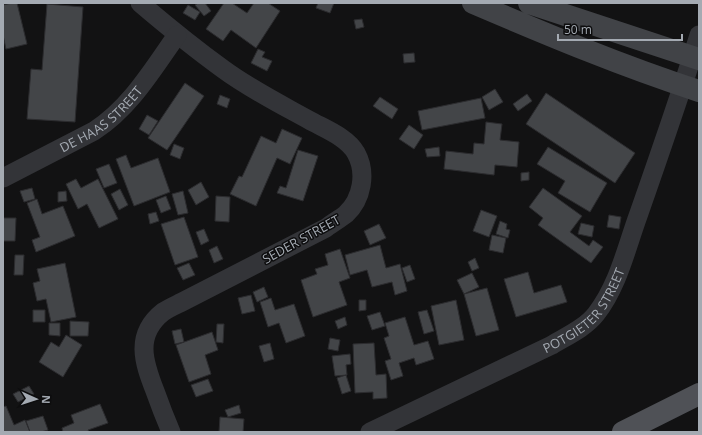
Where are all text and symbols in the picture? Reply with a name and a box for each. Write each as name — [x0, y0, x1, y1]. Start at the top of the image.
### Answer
scale bar — [558, 16, 682, 42]
text: 50 m — [564, 21, 592, 38]
street label: DE HAAS STREET — [56, 82, 147, 156]
street label: SEDER STREET — [259, 210, 344, 268]
street label: POTGIETER STREET — [540, 264, 629, 357]
north arrow — [16, 379, 56, 419]
text: N — [39, 395, 54, 404]

